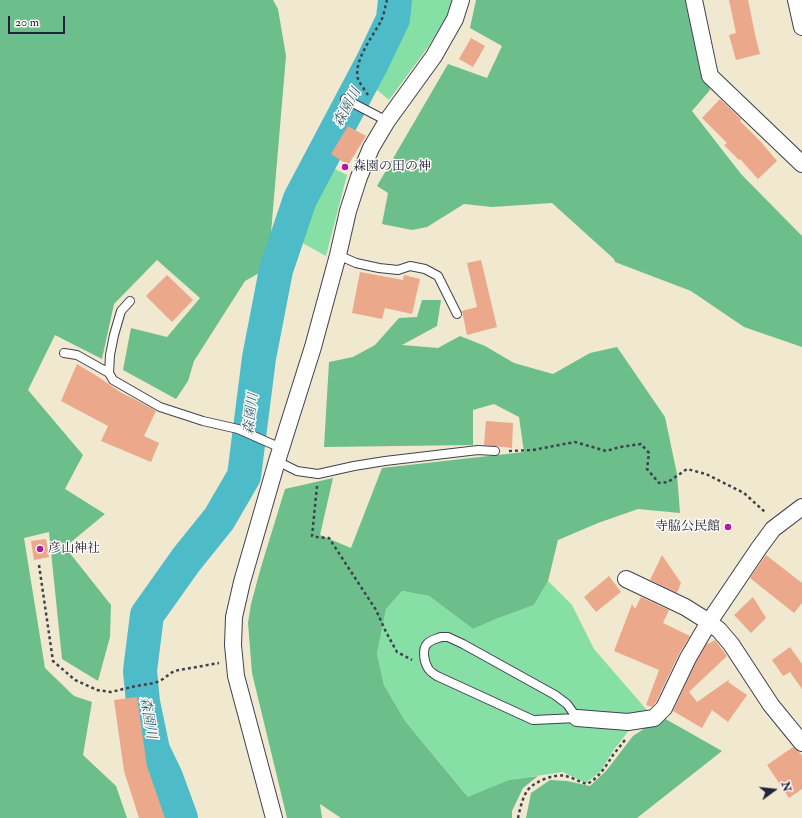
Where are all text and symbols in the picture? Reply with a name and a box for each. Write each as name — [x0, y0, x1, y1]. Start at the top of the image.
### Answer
scale bar — [10, 8, 67, 34]
text: 20 m — [15, 15, 39, 30]
water label: 森園川 — [331, 86, 365, 130]
place label: 森園の田の神 — [353, 159, 431, 175]
marker: 森園の田の神 — [340, 162, 350, 172]
water label: 森園川 — [241, 392, 263, 436]
place label: 寺脇公民館 — [655, 519, 720, 535]
marker: 寺脇公民館 — [723, 522, 733, 532]
place label: 彦山神社 — [48, 541, 100, 557]
marker: 彦山神社 — [35, 544, 45, 554]
water label: 森園川 — [135, 696, 159, 740]
north arrow — [754, 770, 794, 810]
text: N — [779, 780, 794, 793]

